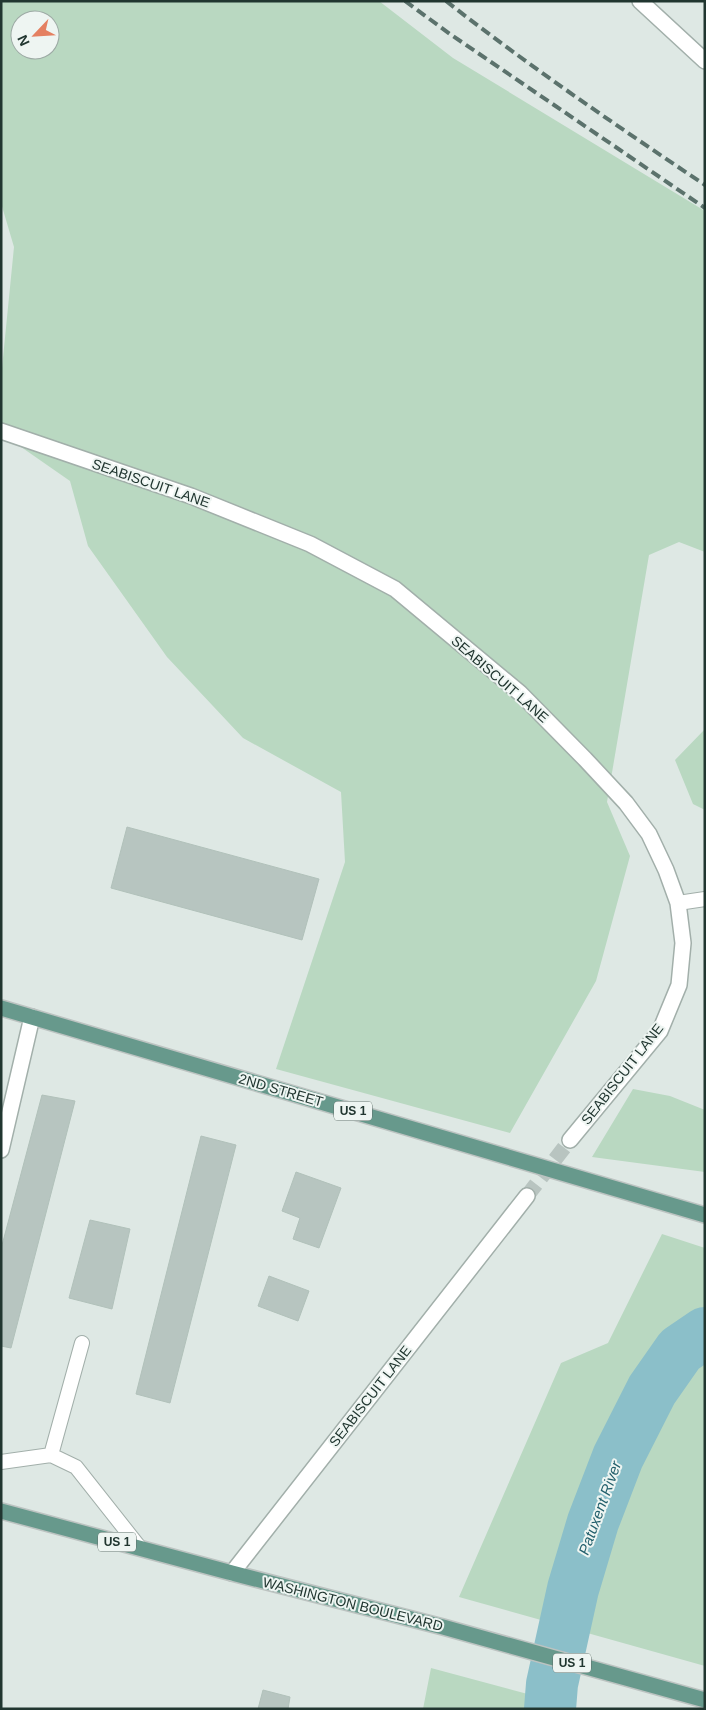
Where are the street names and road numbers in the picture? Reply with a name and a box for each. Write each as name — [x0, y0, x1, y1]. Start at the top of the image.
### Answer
street label: SEABISCUIT LANE — [90, 455, 212, 511]
street label: SEABISCUIT LANE — [448, 632, 552, 726]
street label: SEABISCUIT LANE — [578, 1020, 666, 1128]
street label: 2ND STREET — [237, 1070, 326, 1110]
road number: US 1 — [334, 1102, 372, 1120]
street label: SEABISCUIT LANE — [326, 1342, 414, 1450]
road number: US 1 — [98, 1532, 136, 1551]
street label: WASHINGTON BOULEVARD — [261, 1574, 445, 1634]
road number: US 1 — [553, 1654, 591, 1672]

